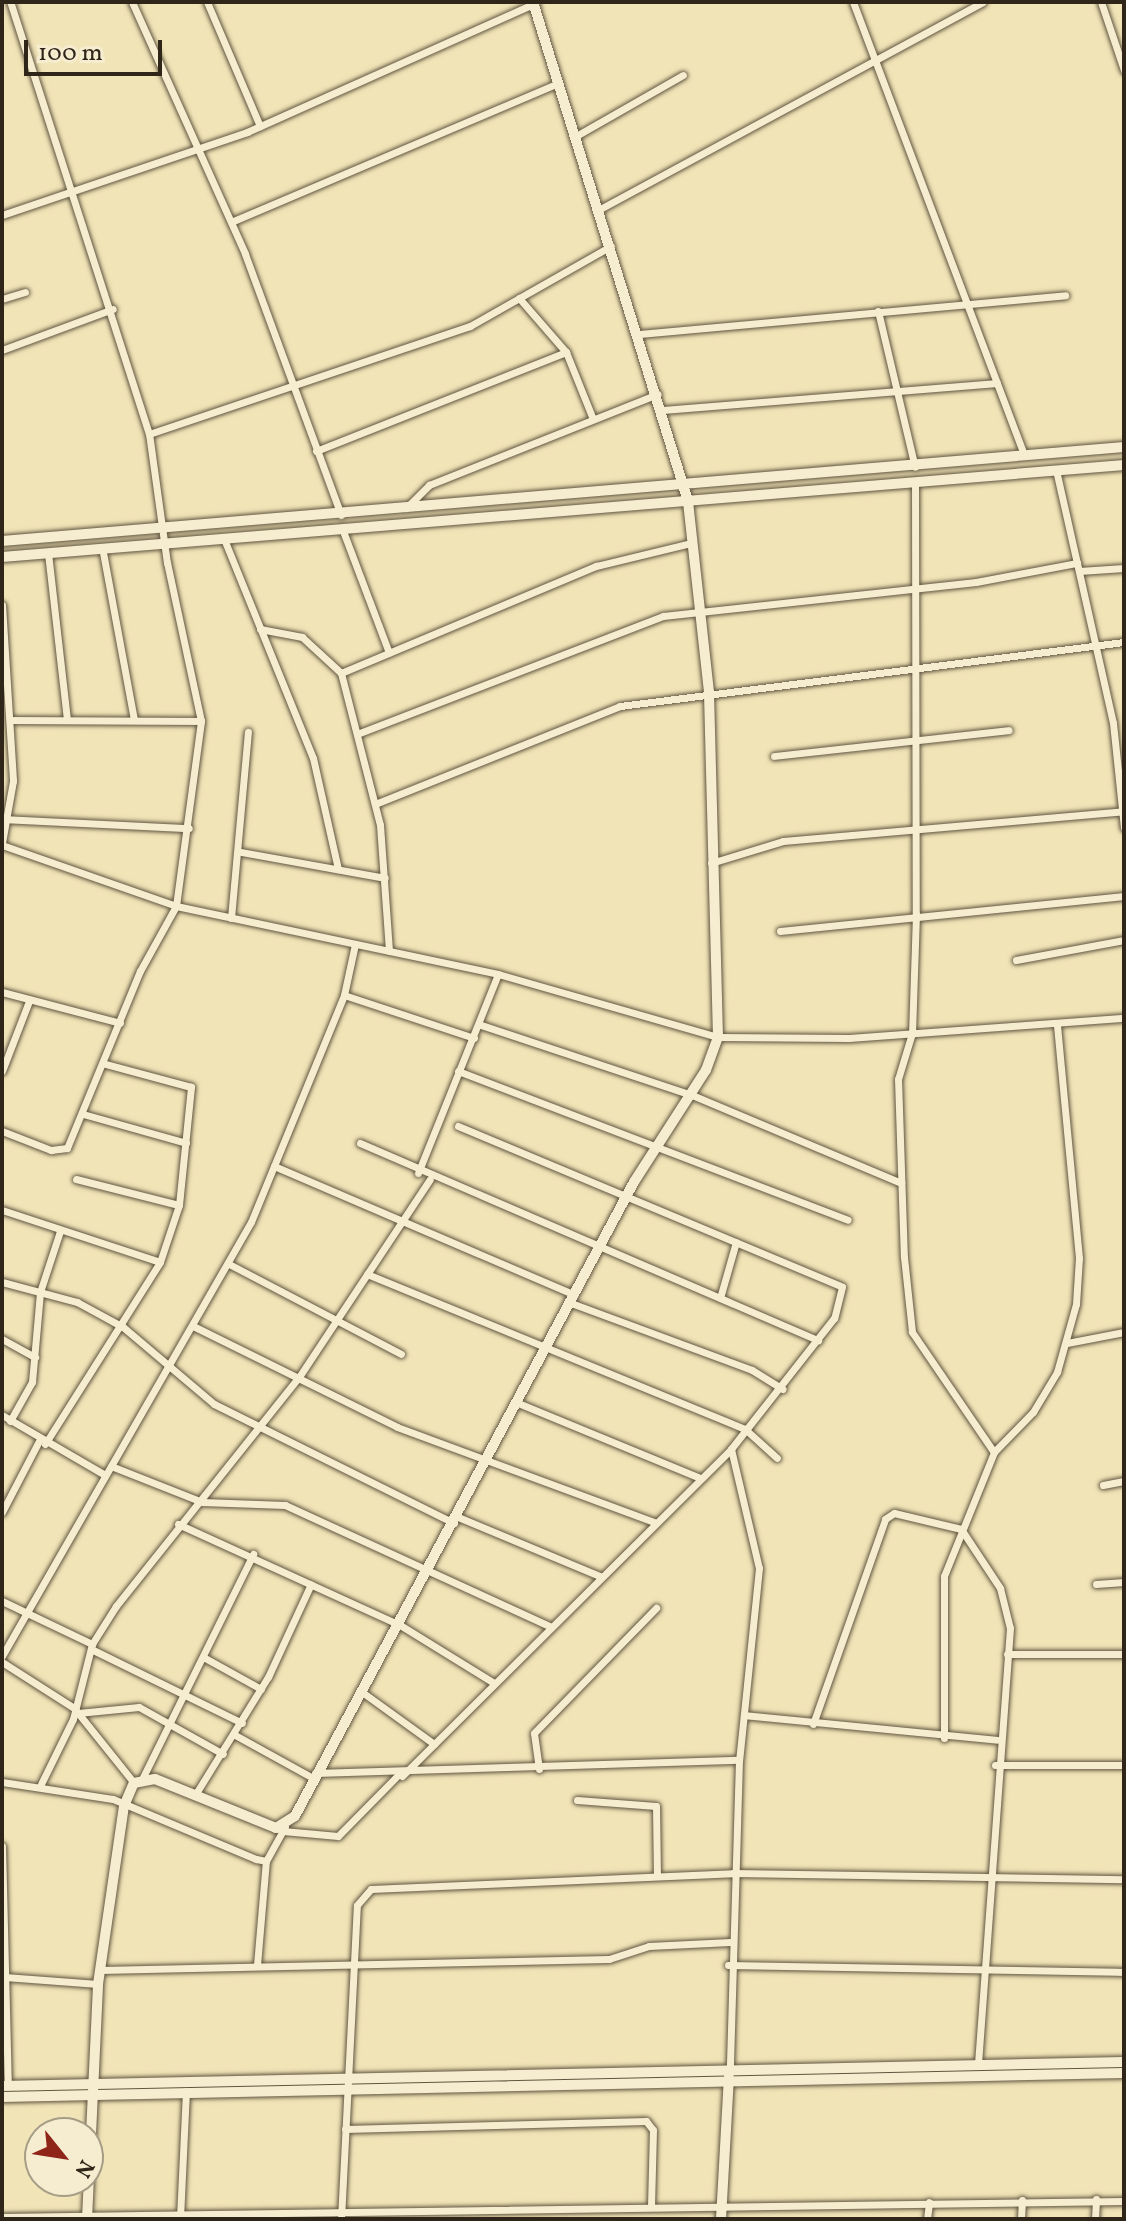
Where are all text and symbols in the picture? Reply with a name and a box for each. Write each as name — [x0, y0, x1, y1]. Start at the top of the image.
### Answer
scale bar — [28, 24, 166, 74]
text: 100 m — [38, 37, 103, 71]
north arrow — [24, 2117, 104, 2197]
text: N — [66, 2154, 101, 2183]

